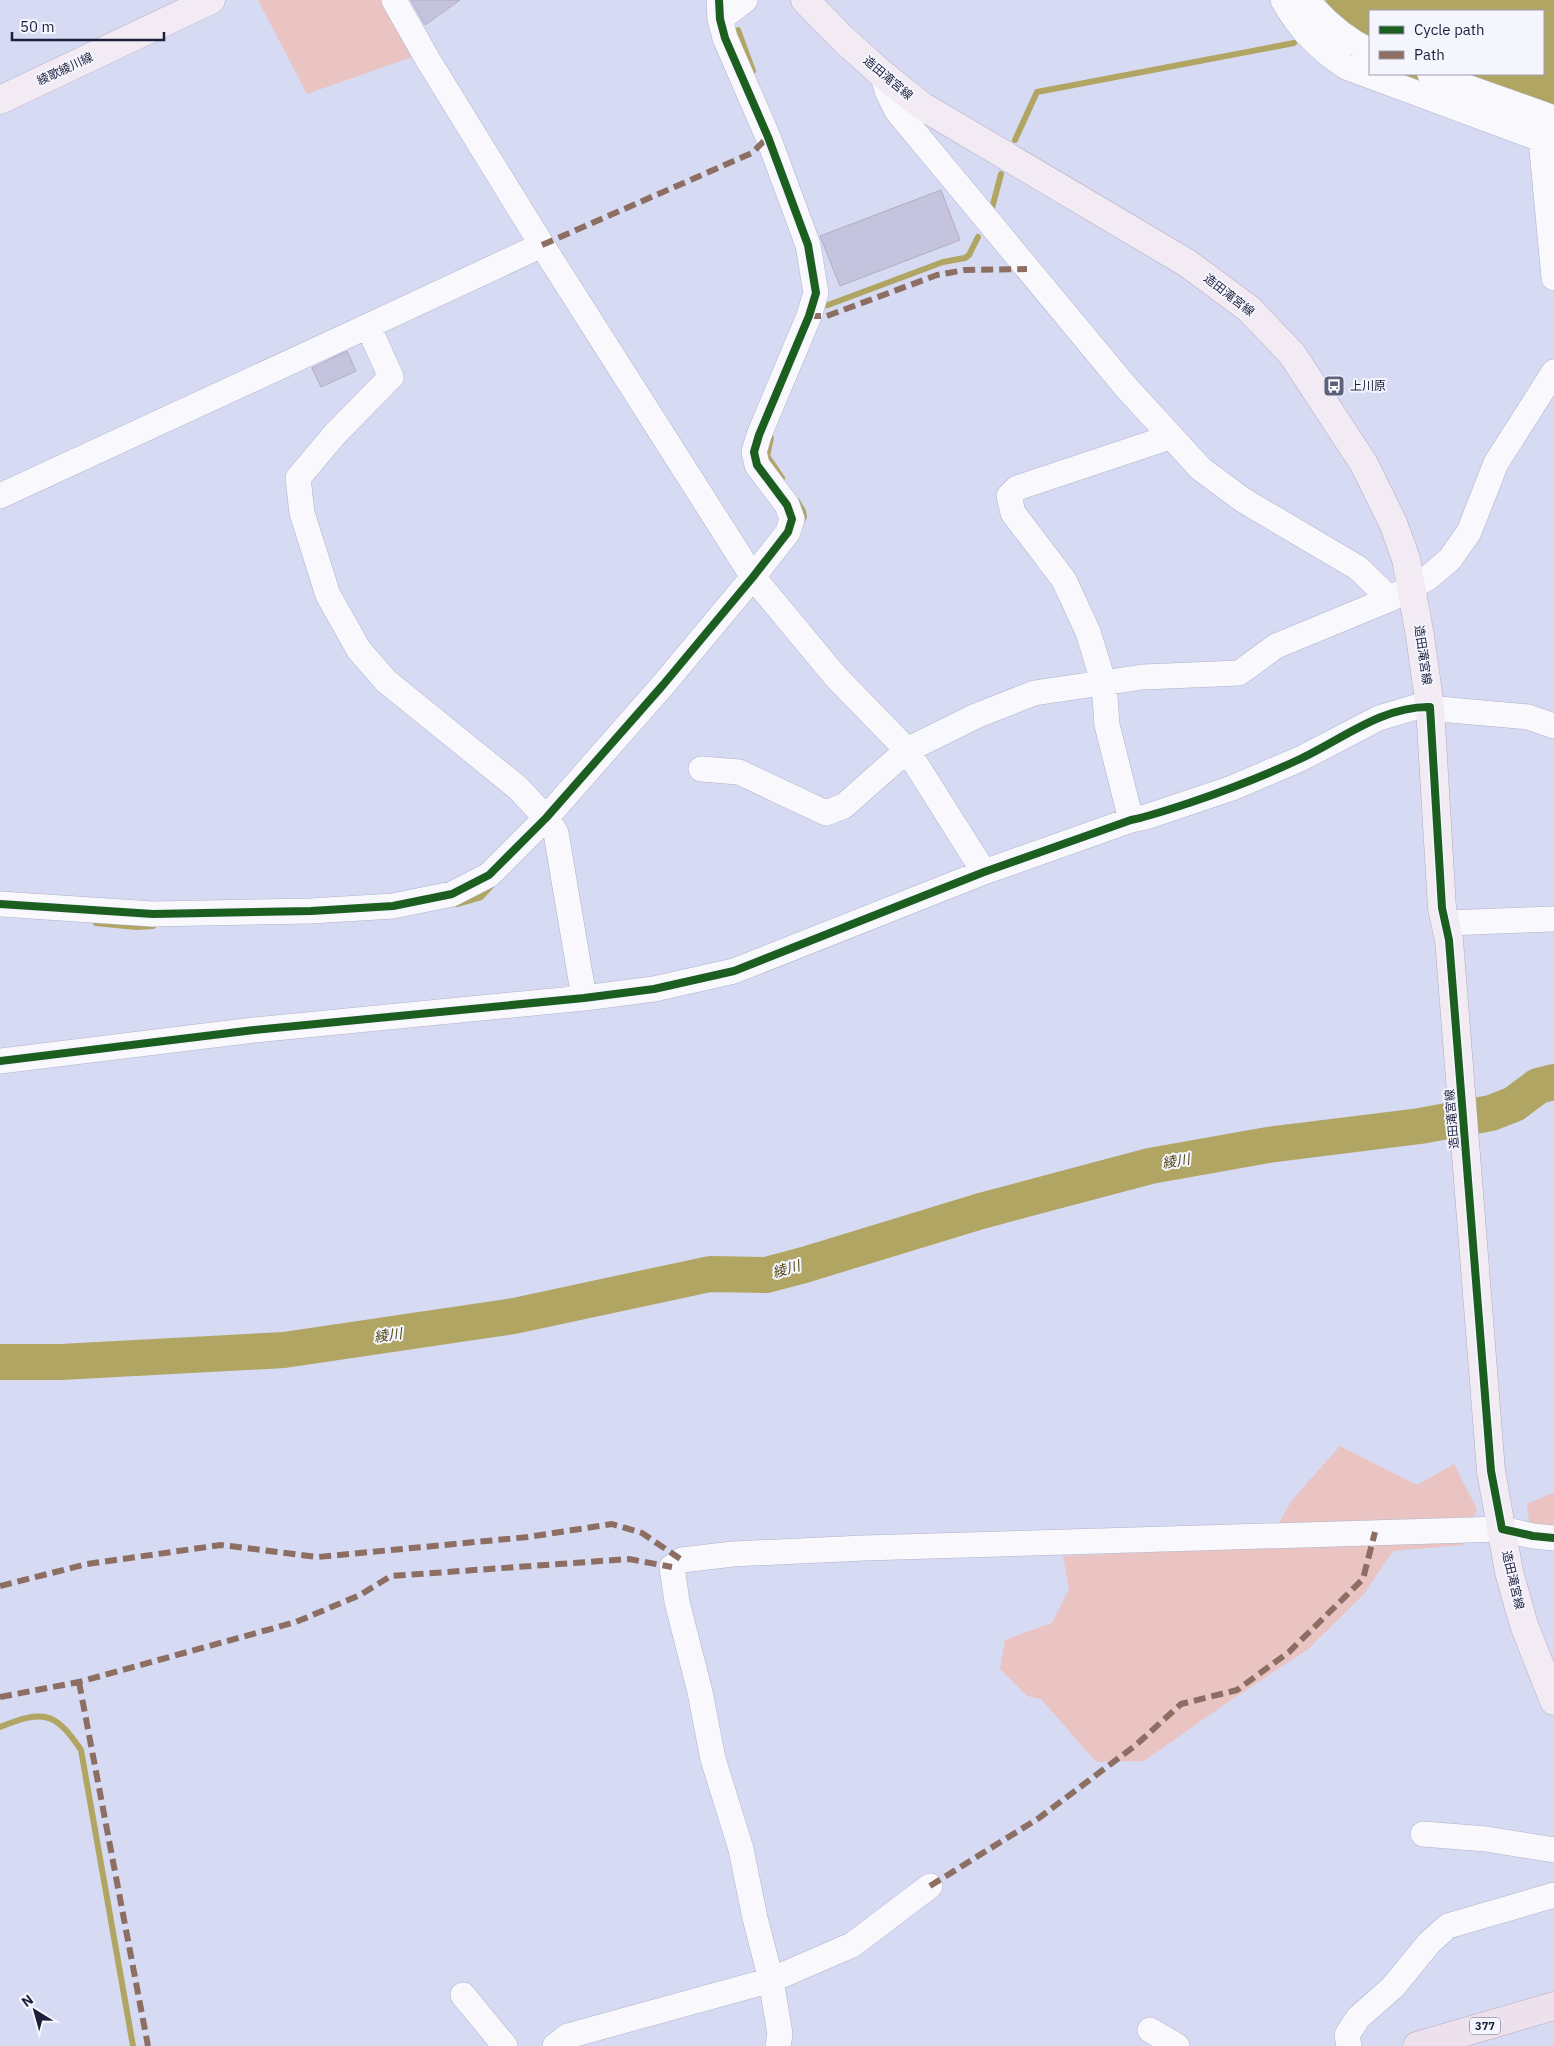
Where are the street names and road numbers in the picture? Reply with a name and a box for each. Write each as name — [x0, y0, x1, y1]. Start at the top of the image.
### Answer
street label: 綾歌綾川線 — [34, 49, 95, 88]
street label: 造田滝宮線 — [861, 53, 916, 103]
street label: 造田滝宮線 — [1201, 270, 1258, 319]
street label: 造田滝宮線 — [1412, 624, 1435, 686]
street label: 造田滝宮線 — [1441, 1088, 1462, 1150]
street label: 造田滝宮線 — [1499, 1549, 1528, 1611]
road number: 377 — [1470, 2018, 1500, 2034]

